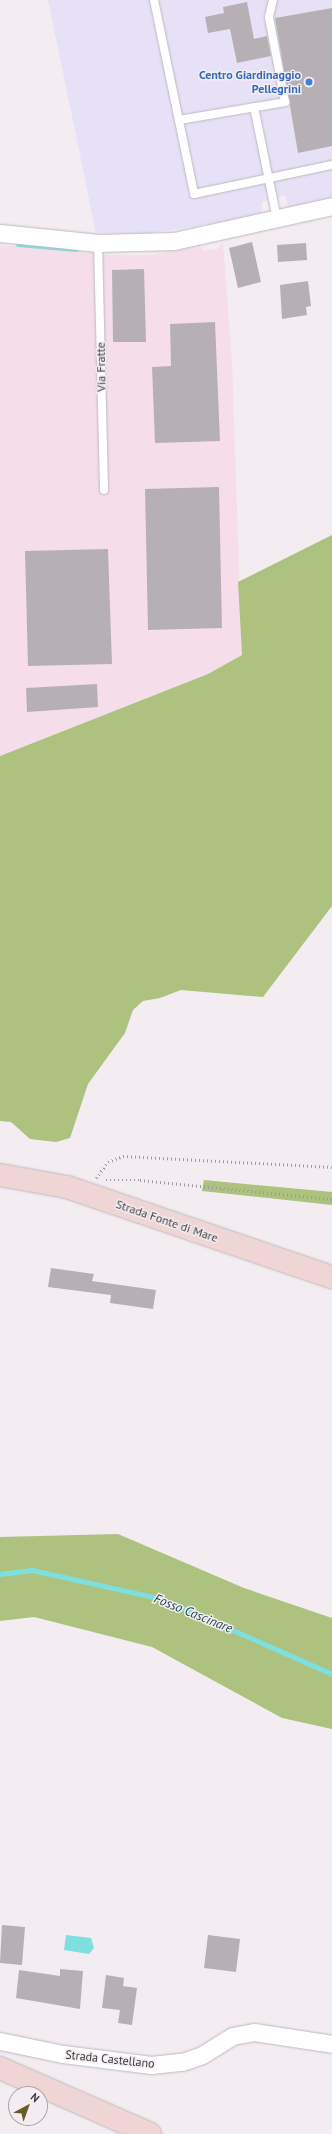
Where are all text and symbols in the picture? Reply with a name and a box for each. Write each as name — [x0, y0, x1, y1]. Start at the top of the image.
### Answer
place label: Centro Giardinaggio Pellegrini — [199, 68, 301, 96]
marker: Centro Giardinaggio Pellegrini — [304, 77, 314, 87]
street label: Via Fratte — [93, 342, 109, 392]
street label: Strada Fonte di Mare — [114, 1197, 220, 1245]
water label: Fosso Cascinare — [151, 1591, 235, 1637]
street label: Strada Castellano — [65, 2047, 155, 2071]
north arrow — [8, 2086, 48, 2126]
text: N — [28, 2090, 43, 2105]

